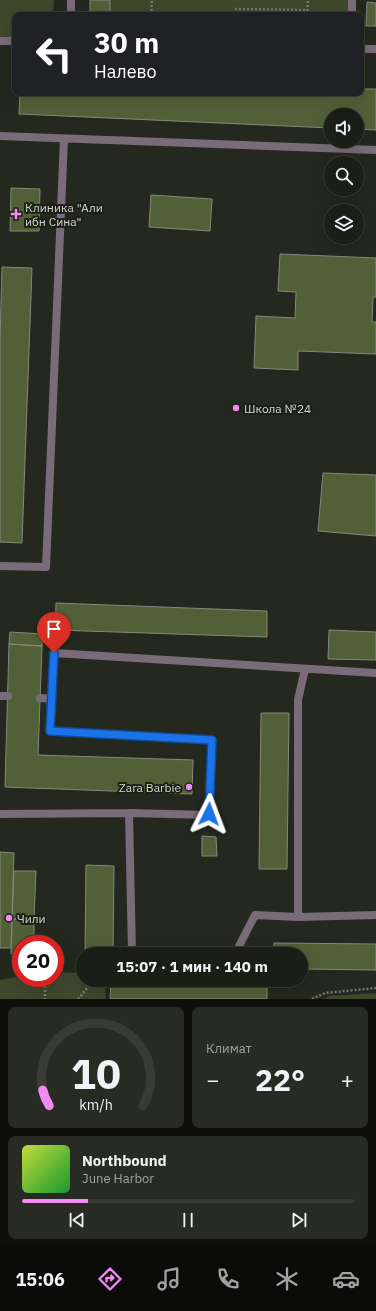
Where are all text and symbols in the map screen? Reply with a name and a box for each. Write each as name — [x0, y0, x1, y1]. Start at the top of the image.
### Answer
text: 30 m — [94, 24, 159, 61]
icon: left — [28, 28, 80, 80]
text: Налево — [94, 60, 157, 83]
map controls — [324, 108, 364, 244]
button: sound — [324, 108, 364, 148]
button: search — [324, 156, 364, 196]
place label: Клиника "Али ибн Сина" — [25, 200, 103, 229]
button: layers — [324, 204, 364, 244]
marker: Клиника "Али ибн Сина" — [10, 208, 22, 220]
place label: Школа №24 — [244, 401, 311, 416]
marker: Школа №24 — [231, 403, 241, 413]
pin — [37, 612, 71, 653]
icon: arrive — [43, 618, 65, 640]
place label: Zara Barbie — [119, 780, 181, 795]
marker: Zara Barbie — [184, 782, 194, 792]
position arrow — [188, 793, 230, 835]
place label: Чили — [17, 911, 46, 926]
marker: Чили — [4, 913, 14, 923]
speed limit sign: 20 — [12, 935, 64, 987]
text: 15:07 · 1 мин · 140 m — [116, 957, 268, 976]
text: Климат — [206, 1040, 252, 1057]
text: 10 — [71, 1045, 121, 1099]
text: 22° — [255, 1060, 305, 1099]
text: − — [206, 1065, 219, 1094]
text: + — [341, 1065, 354, 1094]
text: km/h — [79, 1094, 113, 1113]
text: Northbound — [82, 1151, 167, 1170]
text: June Harbor — [82, 1170, 154, 1187]
icon: previous — [66, 1209, 88, 1231]
icon: pause — [177, 1209, 199, 1231]
icon: next — [288, 1209, 310, 1231]
icon: directions — [96, 1265, 124, 1293]
icon: music — [155, 1265, 183, 1293]
icon: phone — [214, 1265, 242, 1293]
icon: climate — [273, 1265, 301, 1293]
icon: car — [332, 1265, 360, 1293]
text: 15:06 — [16, 1268, 65, 1291]

